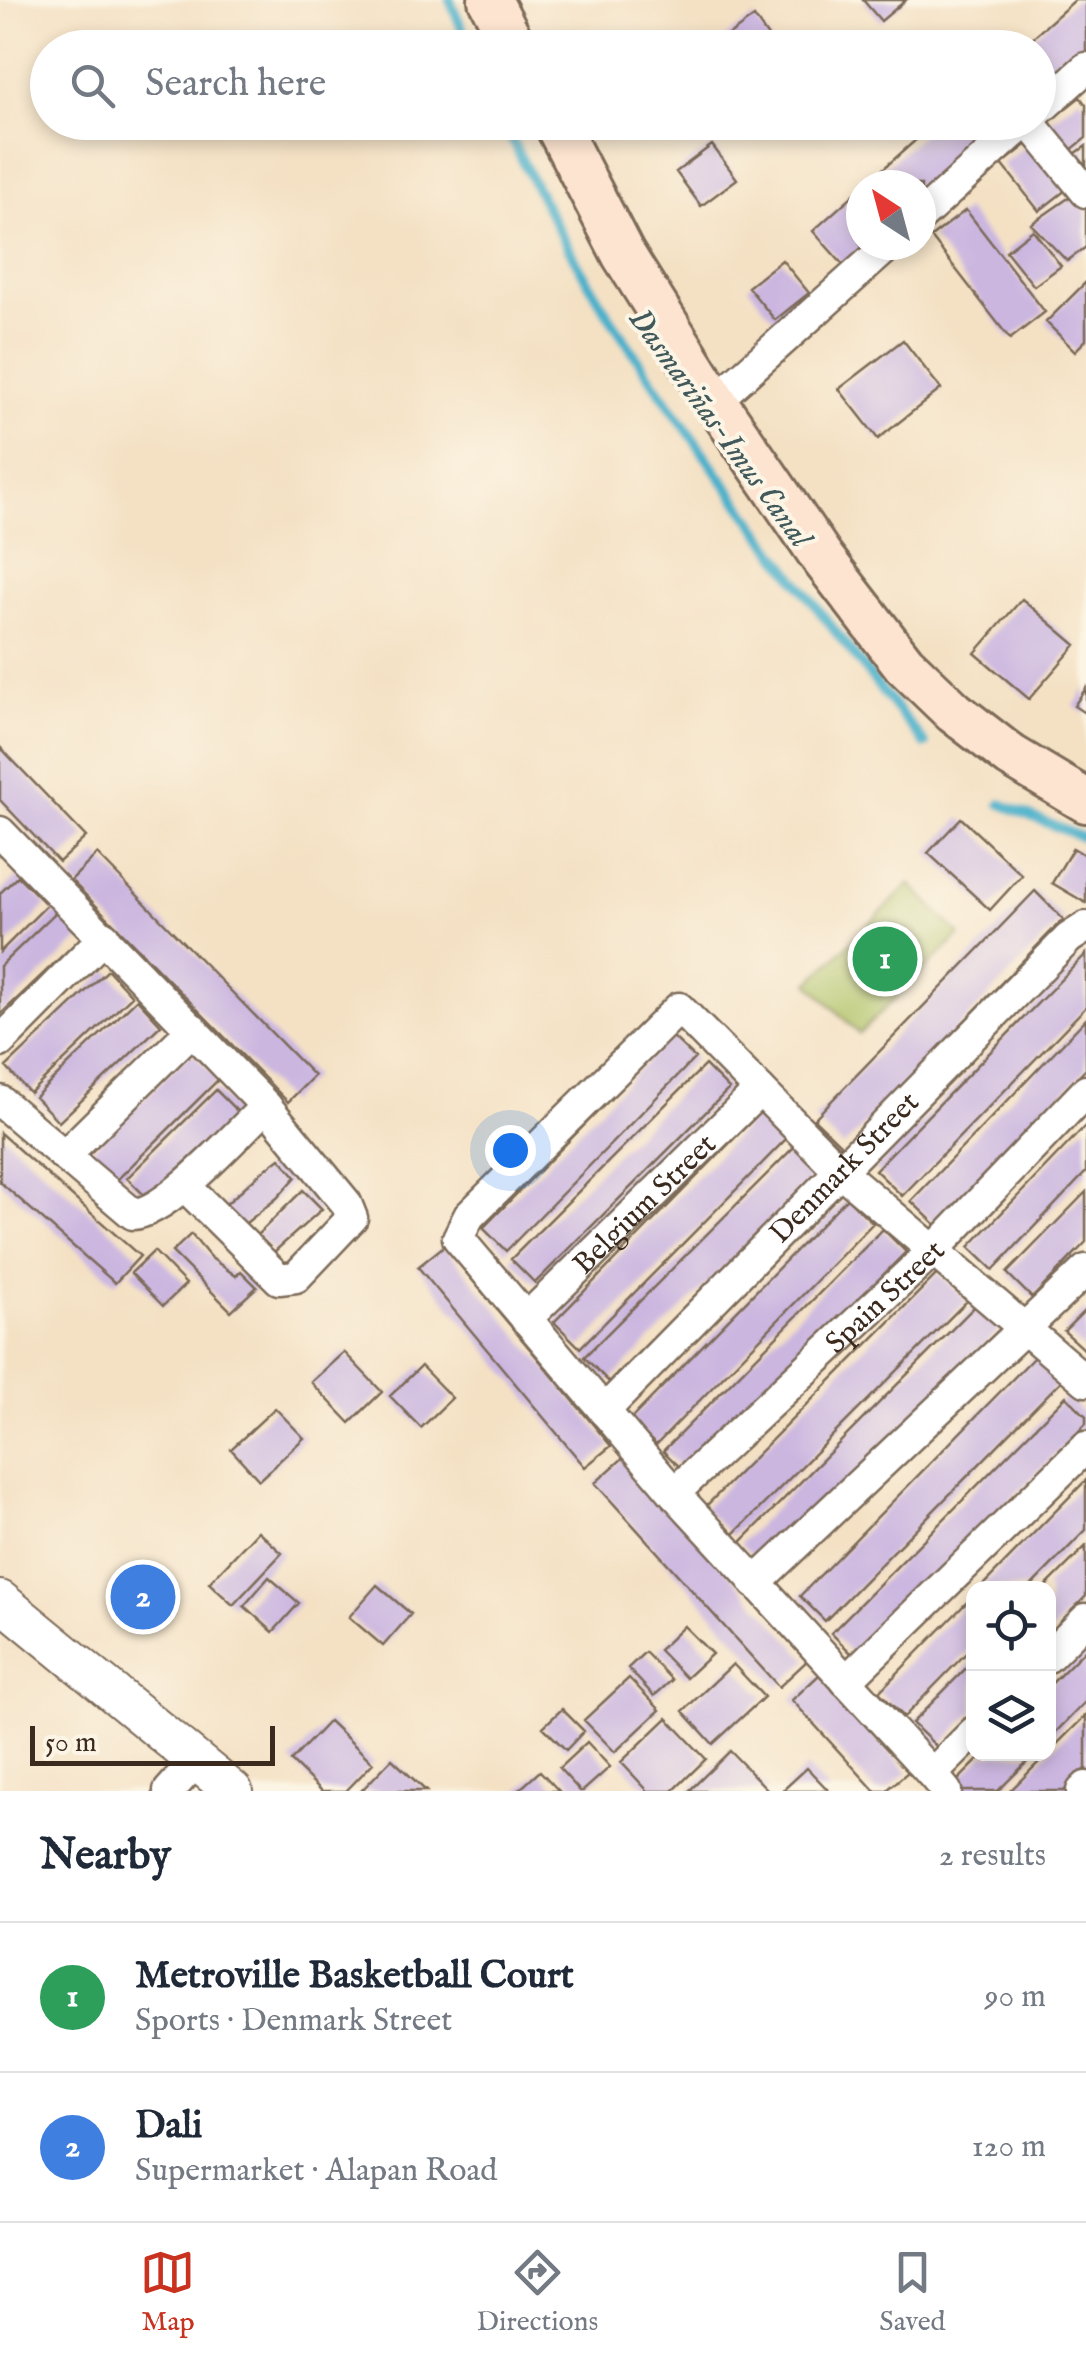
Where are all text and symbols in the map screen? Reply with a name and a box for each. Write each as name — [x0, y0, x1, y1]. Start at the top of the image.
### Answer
search box — [30, 30, 1056, 140]
icon: search — [65, 58, 120, 113]
text: Search here — [145, 61, 326, 109]
north arrow — [846, 170, 936, 260]
water label: Dasmariñas-Imus Canal — [618, 301, 821, 558]
pin: 1 — [852, 922, 918, 996]
street label: Denmark Street — [762, 1085, 928, 1252]
your location — [485, 1125, 536, 1176]
street label: Belgium Street — [566, 1126, 725, 1284]
street label: Spain Street — [818, 1233, 954, 1363]
pin: 2 — [110, 1560, 176, 1634]
map controls — [966, 1581, 1056, 1761]
button: locate — [966, 1581, 1056, 1671]
button: layers — [966, 1671, 1056, 1761]
scale bar — [30, 1721, 275, 1766]
text: 50 m — [45, 1726, 97, 1761]
text: Nearby — [40, 1830, 171, 1883]
text: 2 results — [939, 1836, 1046, 1877]
text: Metroville Basketball Court — [135, 1953, 574, 2001]
text: 1 — [67, 1977, 78, 2018]
text: 90 m — [985, 1977, 1046, 2018]
text: Sports · Denmark Street — [135, 2001, 452, 2042]
text: Dali — [135, 2103, 203, 2151]
text: 2 — [65, 2127, 80, 2168]
text: 120 m — [972, 2127, 1046, 2168]
text: Supermarket · Alapan Road — [135, 2151, 497, 2192]
tab: Map — [140, 2245, 195, 2340]
tab: Directions — [476, 2245, 598, 2340]
tab: Saved — [879, 2245, 946, 2340]

